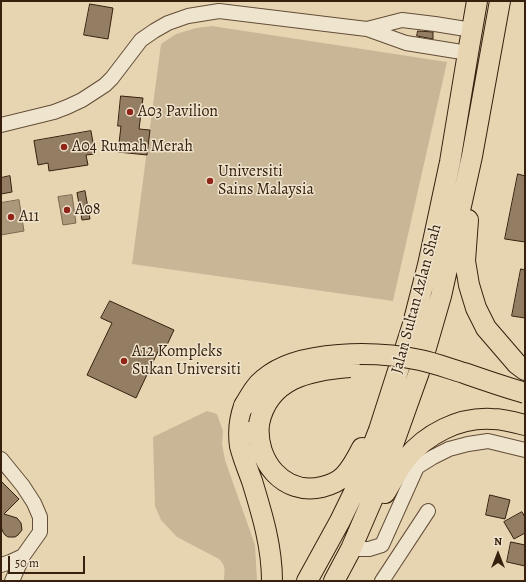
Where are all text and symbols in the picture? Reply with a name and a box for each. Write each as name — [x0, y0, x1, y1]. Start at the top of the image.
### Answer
place label: A03 Pavilion — [138, 102, 218, 122]
marker: A03 Pavilion — [125, 107, 135, 117]
place label: A04 Rumah Merah — [72, 137, 193, 157]
marker: A04 Rumah Merah — [59, 142, 69, 152]
place label: Universiti Sains Malaysia — [218, 162, 314, 200]
marker: Universiti Sains Malaysia — [205, 176, 215, 186]
place label: A08 — [75, 200, 101, 220]
marker: A08 — [62, 205, 72, 215]
place label: A11 — [19, 207, 39, 227]
marker: A11 — [6, 212, 16, 222]
street label: Jalan Sultan Azlan Shah — [388, 222, 446, 376]
place label: A12 Kompleks Sukan Universiti — [132, 342, 241, 380]
marker: A12 Kompleks Sukan Universiti — [119, 356, 129, 366]
north arrow — [478, 534, 518, 574]
text: N — [494, 534, 502, 549]
scale bar — [10, 548, 87, 574]
text: 50 m — [15, 555, 39, 571]

